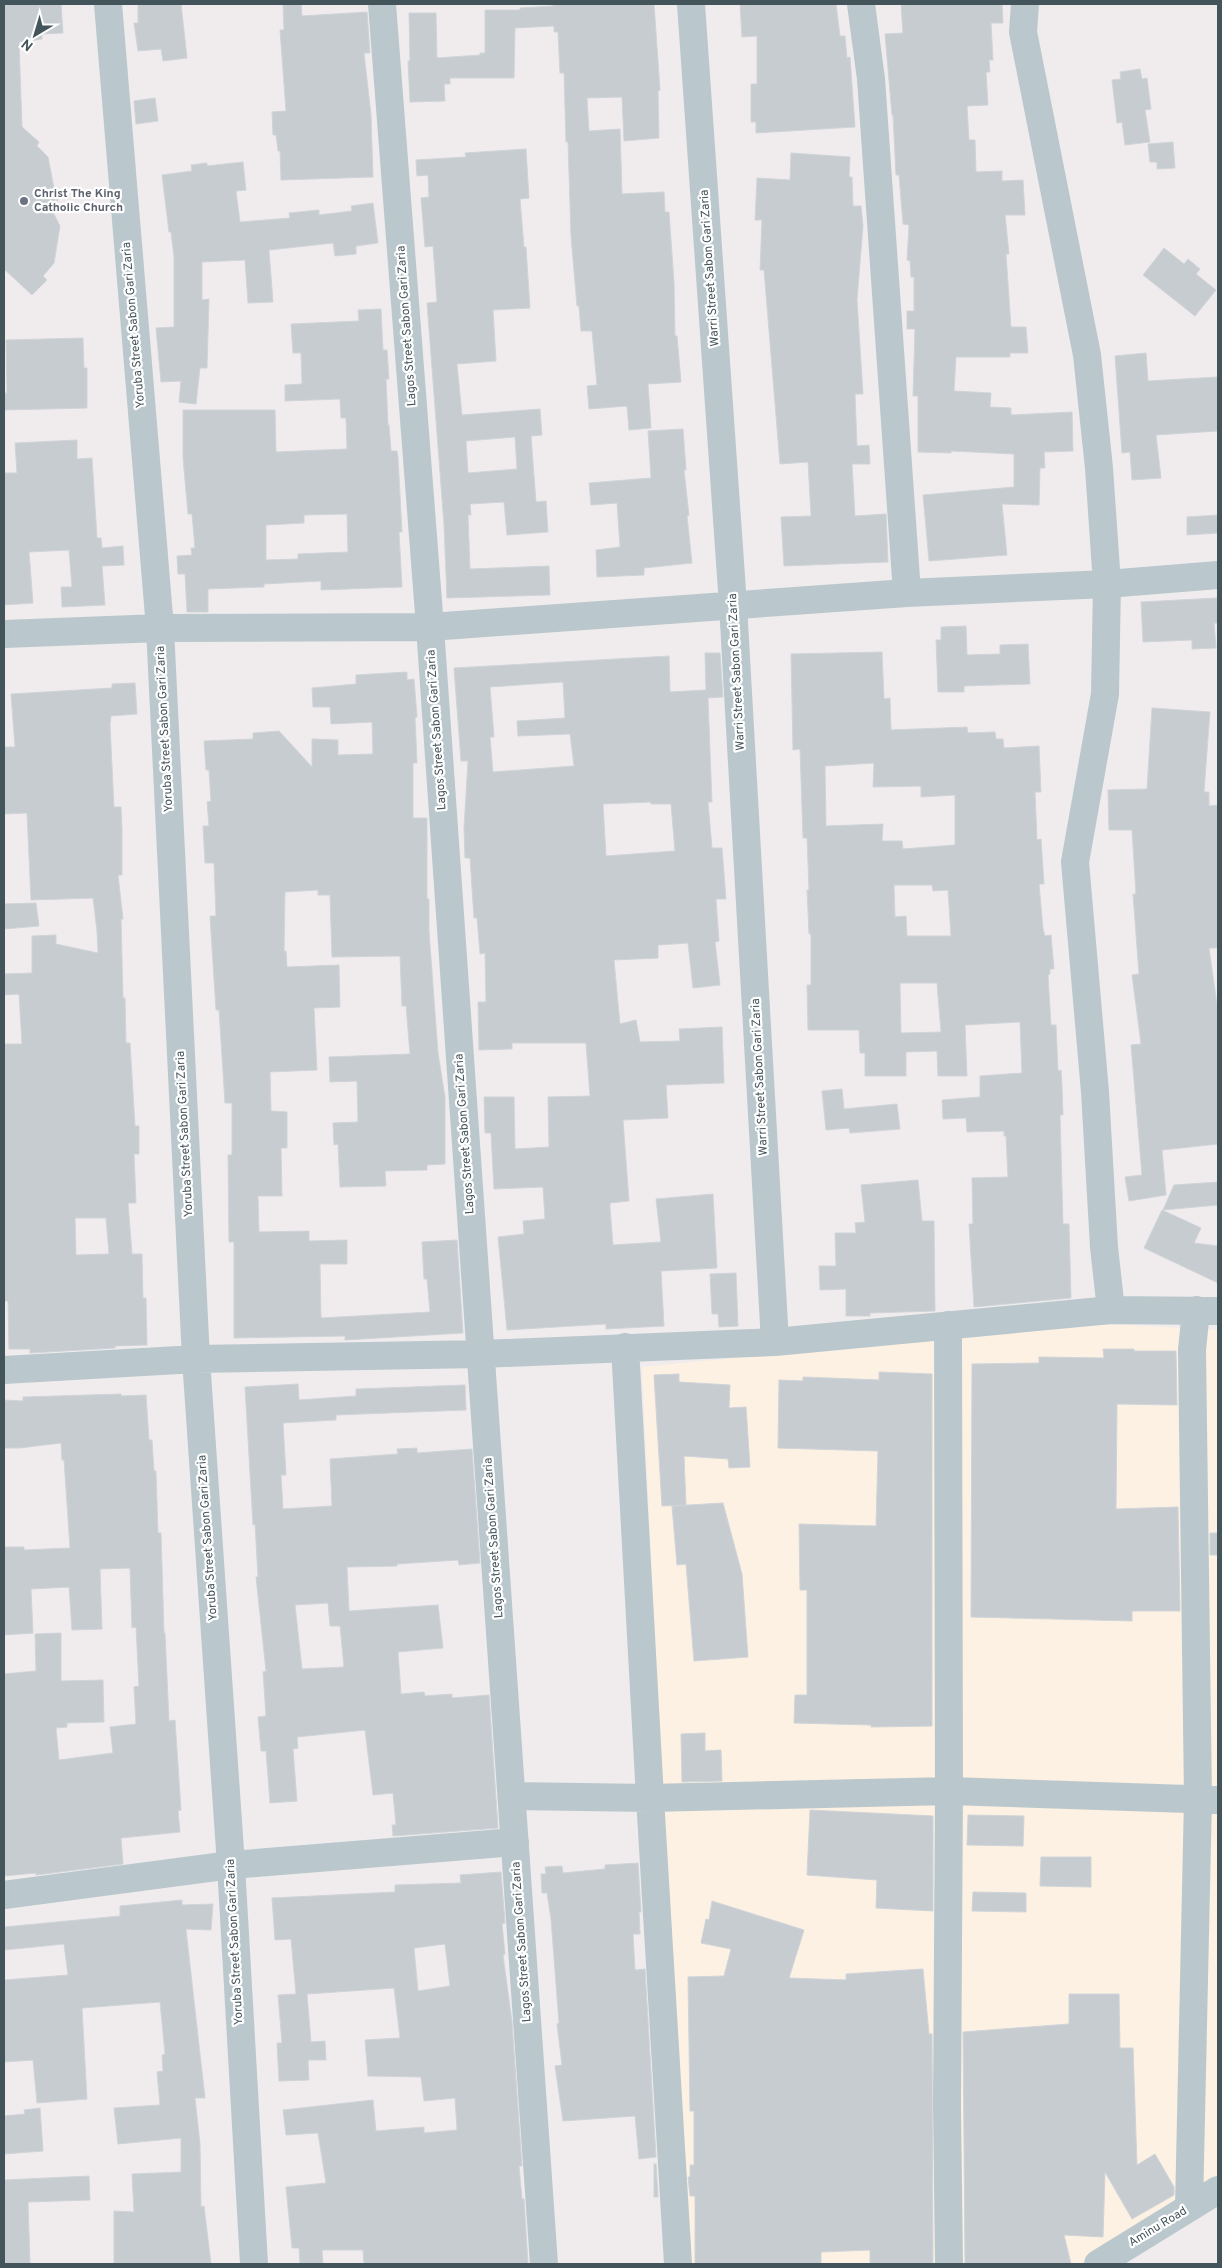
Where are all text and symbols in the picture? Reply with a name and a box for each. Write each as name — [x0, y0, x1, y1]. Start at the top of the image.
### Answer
north arrow — [10, 10, 60, 60]
text: N — [19, 34, 37, 54]
place label: Christ The King Catholic Church — [34, 186, 123, 216]
street label: Warri Street Sabon Gari Zaria — [697, 189, 723, 347]
marker: Christ The King Catholic Church — [18, 195, 30, 207]
street label: Yoruba Street Sabon Gari Zaria — [119, 241, 149, 409]
street label: Lagos Street Sabon Gari Zaria — [393, 245, 421, 407]
street label: Warri Street Sabon Gari Zaria — [725, 593, 749, 751]
street label: Yoruba Street Sabon Gari Zaria — [153, 645, 177, 813]
street label: Lagos Street Sabon Gari Zaria — [423, 649, 451, 811]
street label: Warri Street Sabon Gari Zaria — [748, 998, 772, 1156]
street label: Yoruba Street Sabon Gari Zaria — [173, 1050, 197, 1218]
street label: Lagos Street Sabon Gari Zaria — [451, 1053, 479, 1215]
street label: Yoruba Street Sabon Gari Zaria — [194, 1454, 222, 1622]
street label: Lagos Street Sabon Gari Zaria — [480, 1457, 508, 1619]
street label: Yoruba Street Sabon Gari Zaria — [223, 1858, 247, 2026]
street label: Lagos Street Sabon Gari Zaria — [508, 1861, 536, 2023]
street label: Aminu Road — [1126, 2203, 1190, 2251]

